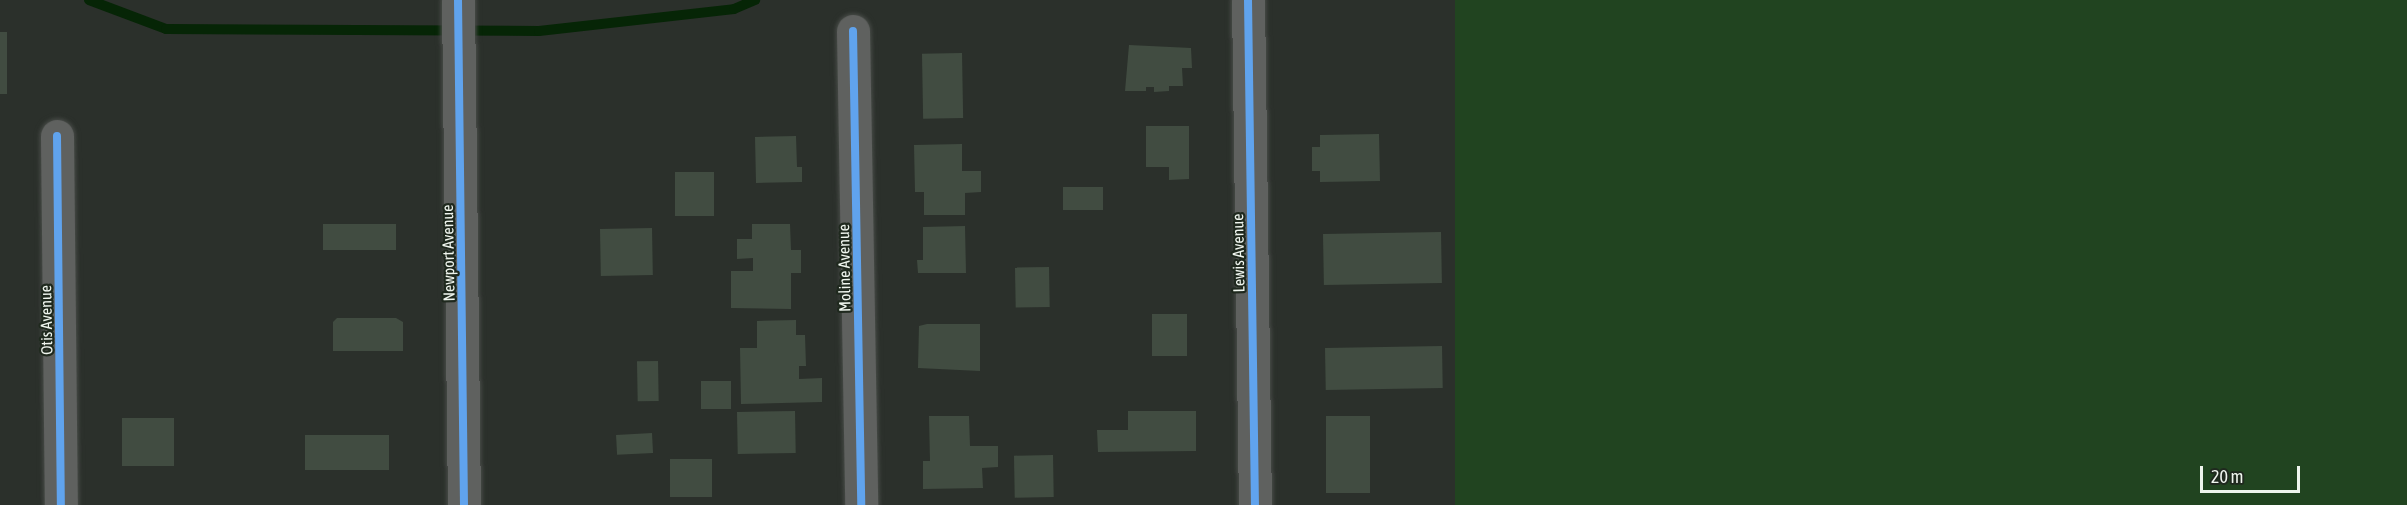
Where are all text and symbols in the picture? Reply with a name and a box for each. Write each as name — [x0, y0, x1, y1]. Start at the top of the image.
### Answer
street label: Newport Avenue — [438, 204, 458, 302]
street label: Lewis Avenue — [1228, 214, 1248, 292]
street label: Moline Avenue — [834, 224, 854, 312]
street label: Otis Avenue — [36, 285, 56, 355]
scale bar — [2203, 454, 2304, 492]
text: 20 m — [2211, 466, 2243, 487]

